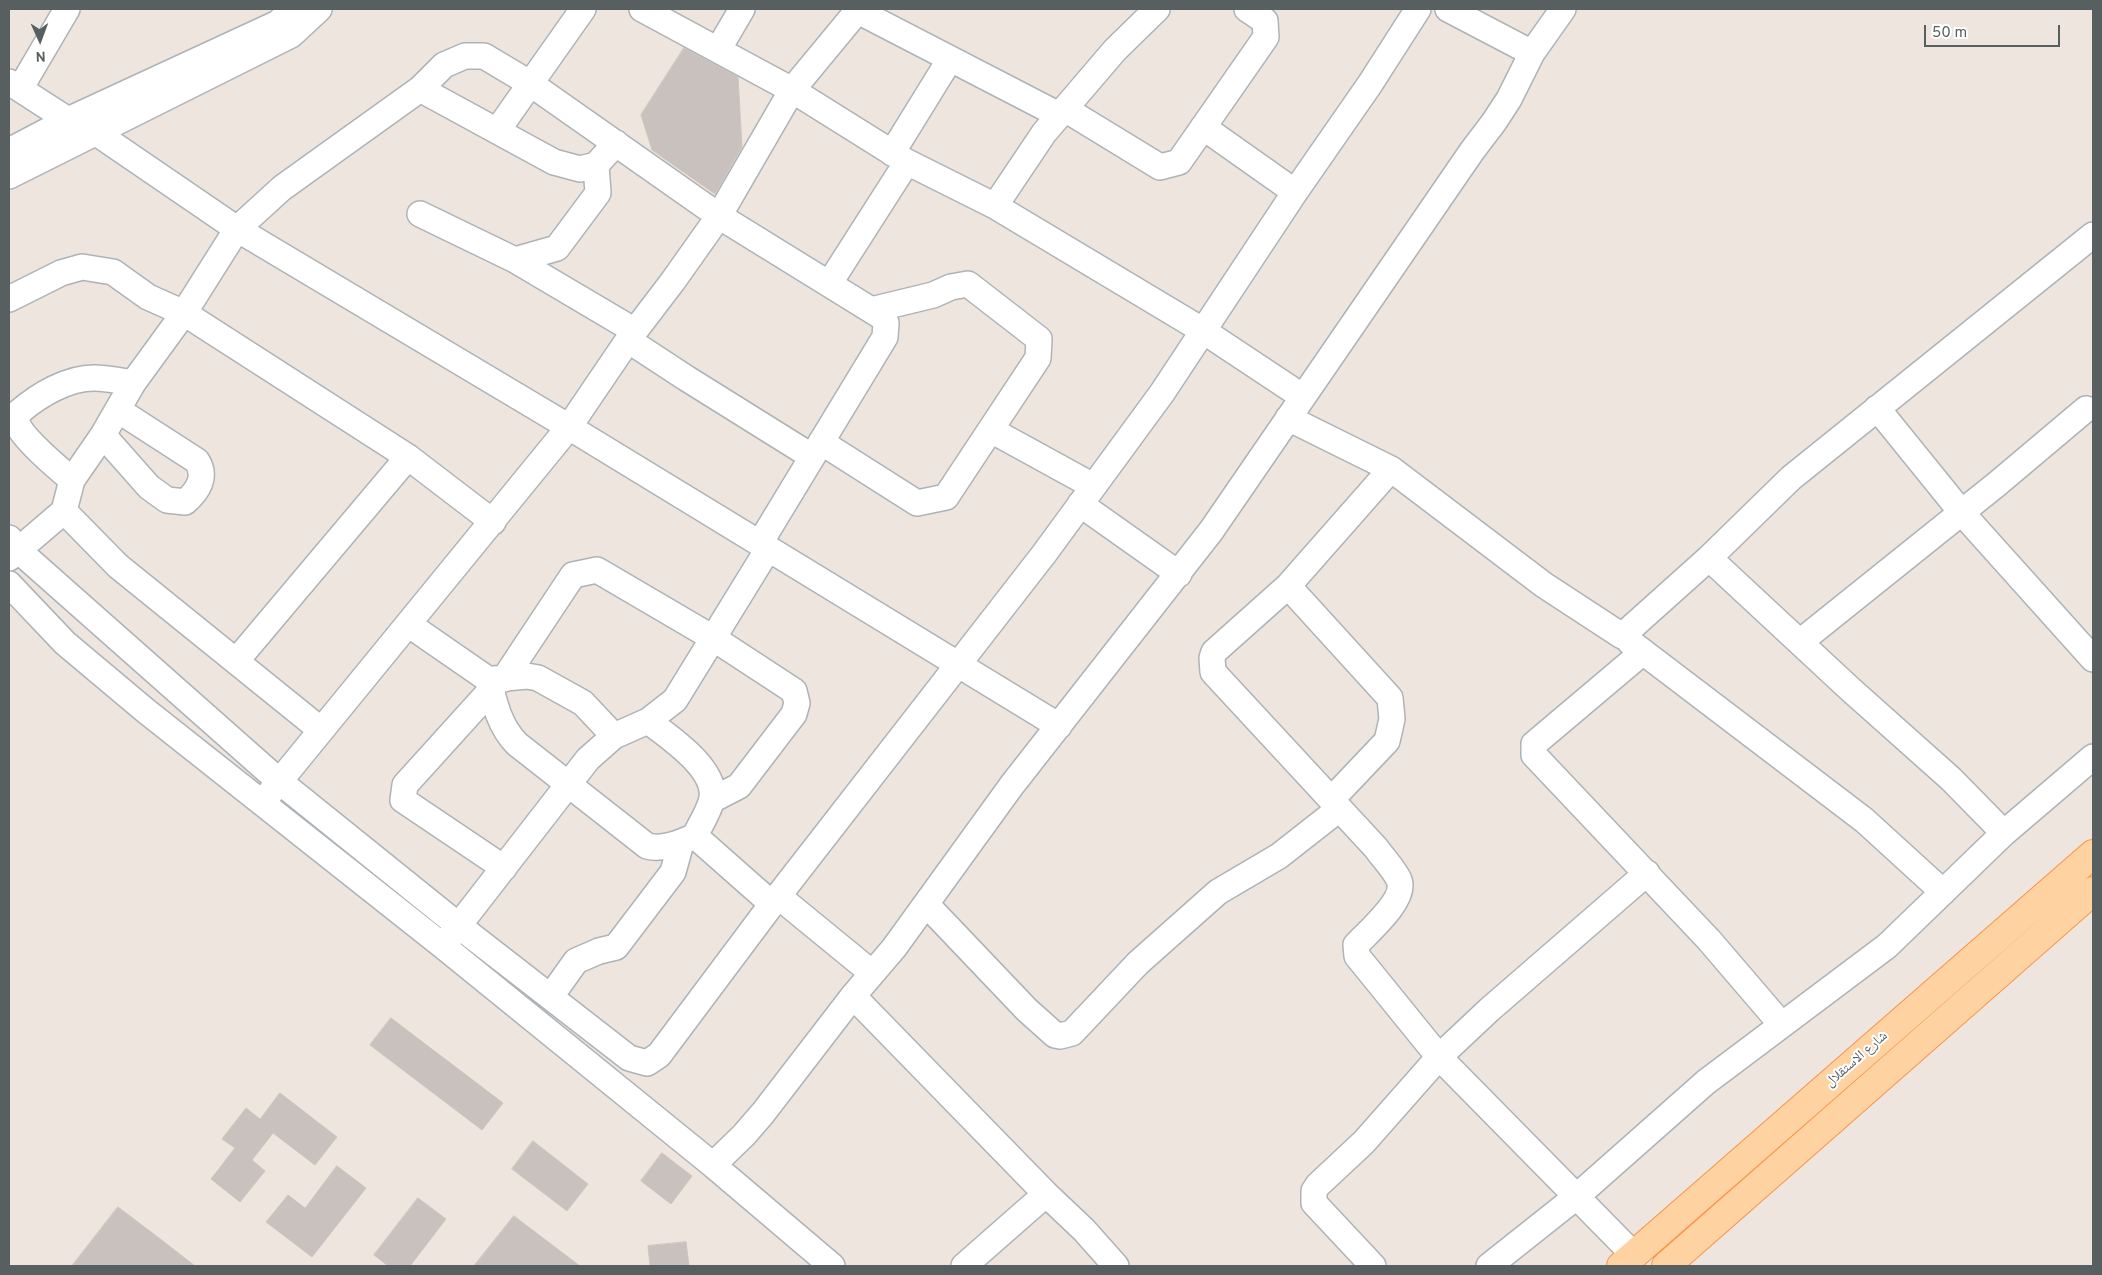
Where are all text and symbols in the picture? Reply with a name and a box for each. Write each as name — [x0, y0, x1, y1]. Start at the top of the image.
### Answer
north arrow — [15, 15, 65, 65]
scale bar — [1927, 15, 2063, 47]
text: 50 m — [1932, 24, 1967, 43]
text: N — [35, 47, 46, 64]
street label: شارع الاستقلال — [1822, 1028, 1892, 1092]

